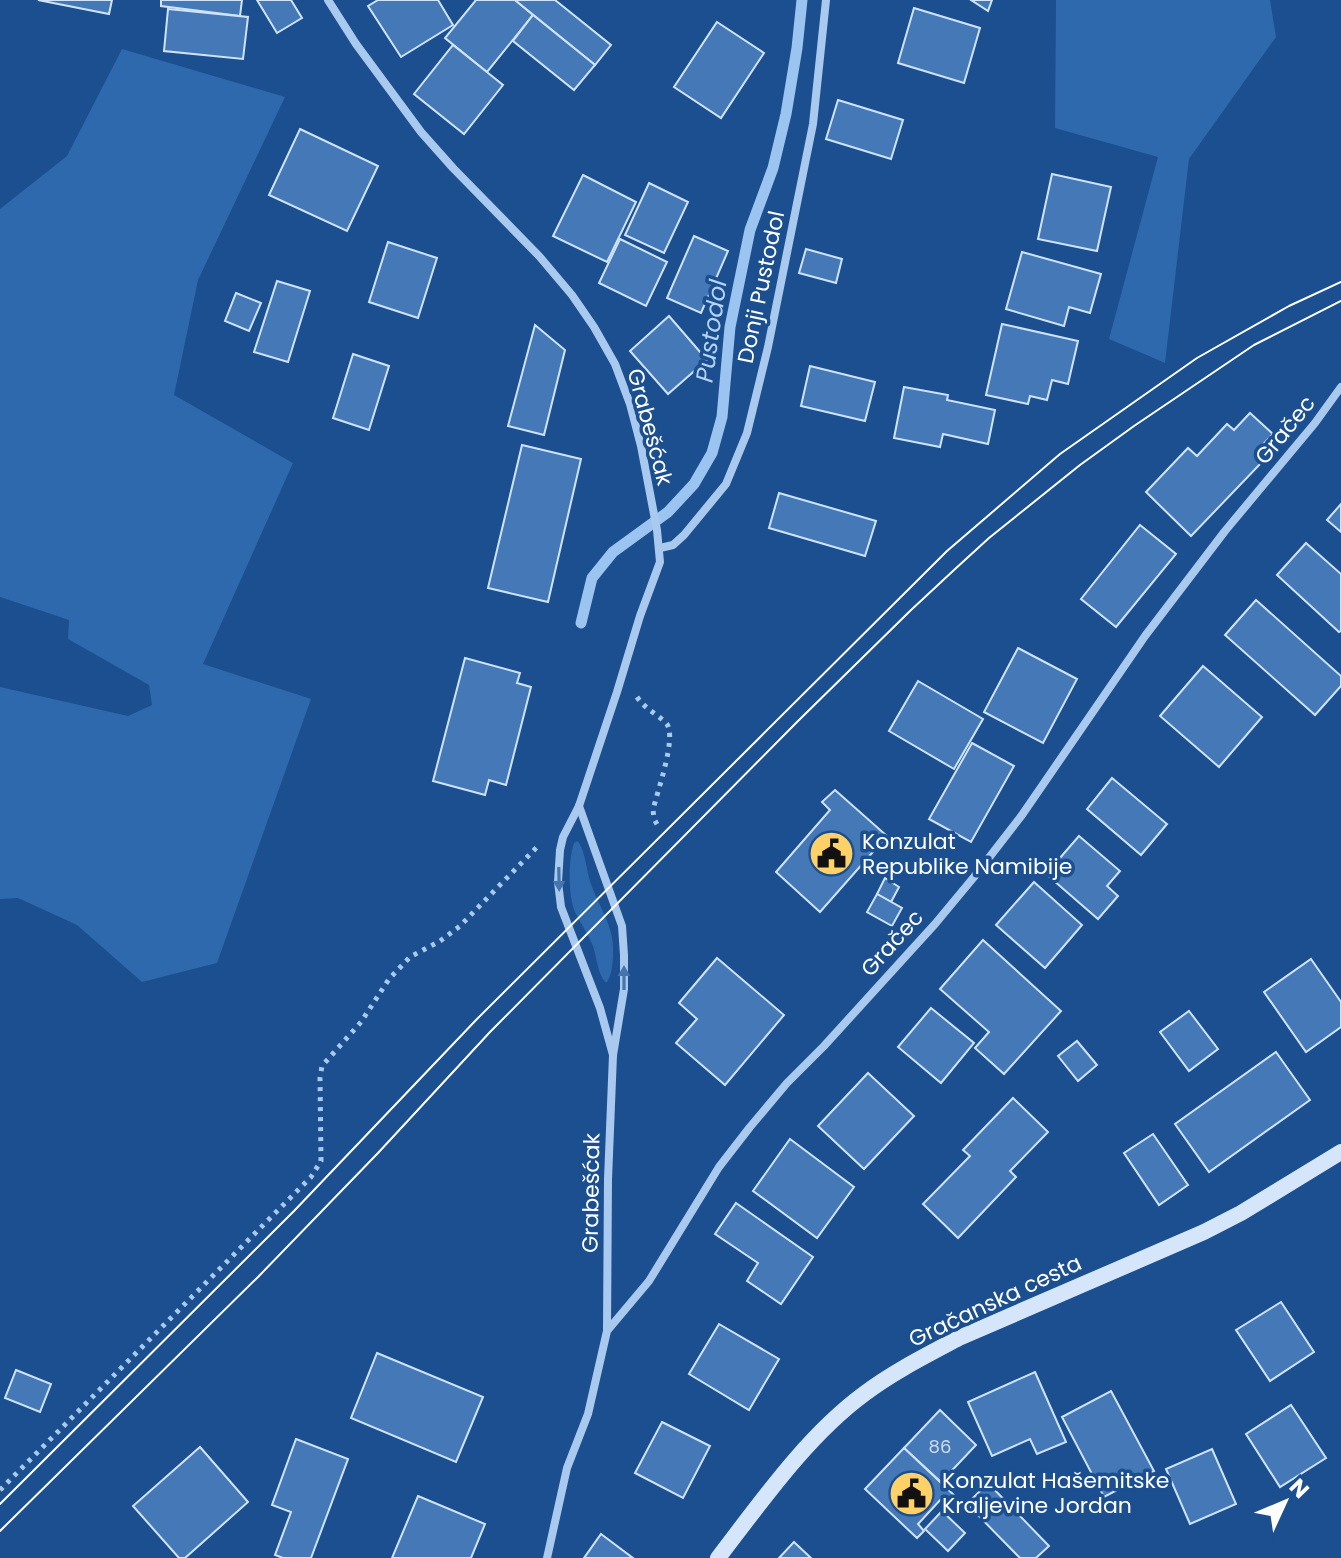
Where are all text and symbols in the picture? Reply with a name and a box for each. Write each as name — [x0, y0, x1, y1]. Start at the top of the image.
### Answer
street label: Donji Pustodol — [730, 208, 792, 366]
water label: Pustodol — [687, 277, 735, 384]
street label: Grabešćak — [620, 365, 681, 489]
street label: Gračec — [1248, 389, 1322, 471]
place label: Konzulat Republike Namibije — [862, 826, 1072, 882]
public building icon: Konzulat Republike Namibije — [807, 830, 855, 878]
one-way arrow — [553, 867, 565, 892]
street label: Gračec — [854, 903, 930, 983]
one-way arrow — [618, 965, 630, 990]
street label: Grabešćak — [574, 1132, 608, 1253]
street label: Gračanska cesta — [904, 1247, 1086, 1355]
house number: 86 — [929, 1434, 951, 1459]
north arrow — [1245, 1462, 1325, 1542]
place label: Konzulat Hašemitske Kraljevine Jordan — [942, 1465, 1169, 1521]
public building icon: Konzulat Hašemitske Kraljevine Jordan — [887, 1469, 935, 1517]
text: N — [1282, 1472, 1316, 1505]

